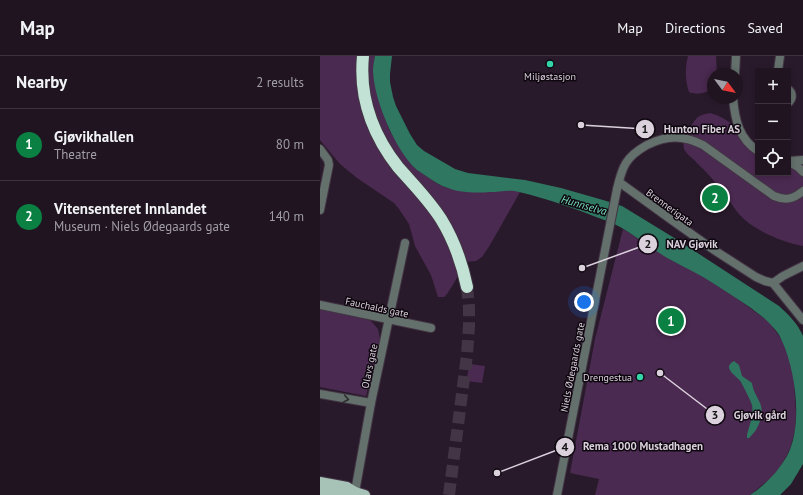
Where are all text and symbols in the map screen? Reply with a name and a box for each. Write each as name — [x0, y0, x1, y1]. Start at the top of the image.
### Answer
text: Map — [20, 16, 55, 40]
text: Map — [617, 19, 643, 37]
text: Directions — [665, 19, 725, 37]
text: Saved — [747, 19, 783, 37]
marker: Miljøstasjon — [545, 59, 555, 69]
north arrow — [707, 68, 743, 104]
map controls — [755, 68, 791, 176]
button: + — [755, 68, 791, 104]
place label: Miljøstasjon — [524, 70, 576, 83]
text: Nearby — [16, 71, 67, 93]
text: 2 results — [256, 74, 304, 91]
button: − — [755, 104, 791, 140]
callout: Hunton Fiber AS — [635, 118, 748, 141]
text: 1 — [642, 121, 648, 136]
text: Hunton Fiber AS — [664, 122, 740, 136]
text: Gjøvikhallen — [54, 127, 134, 146]
text: 1 — [25, 136, 33, 153]
text: 80 m — [276, 136, 304, 153]
button: locate — [755, 140, 791, 176]
text: Theatre — [54, 146, 97, 163]
pin: 2 — [702, 183, 728, 213]
street label: Brennerigata — [644, 186, 696, 229]
water label: Hunnselva — [560, 192, 609, 218]
text: Vitensenteret Innlandet — [54, 199, 206, 218]
text: 2 — [25, 208, 33, 225]
text: 140 m — [269, 208, 304, 225]
text: Museum · Niels Ødegaards gate — [54, 218, 230, 235]
callout: NAV Gjøvik — [638, 233, 726, 256]
text: 2 — [645, 236, 651, 251]
text: NAV Gjøvik — [666, 237, 718, 251]
your location — [574, 292, 594, 312]
street label: Fauchalds gate — [344, 294, 410, 321]
pin: 1 — [658, 306, 684, 336]
street label: Niels Ødegaards gate — [557, 321, 588, 413]
street label: Olavs gate — [358, 343, 381, 390]
place label: Drengestua — [583, 371, 632, 384]
marker: Drengestua — [635, 372, 645, 382]
one-way arrow — [343, 394, 349, 403]
callout: Gjøvik gård — [705, 403, 794, 426]
text: 3 — [712, 407, 718, 422]
text: Gjøvik gård — [734, 408, 786, 422]
callout: Rema 1000 Mustadhagen — [555, 435, 711, 458]
text: 4 — [562, 439, 569, 454]
text: Rema 1000 Mustadhagen — [583, 439, 703, 453]

